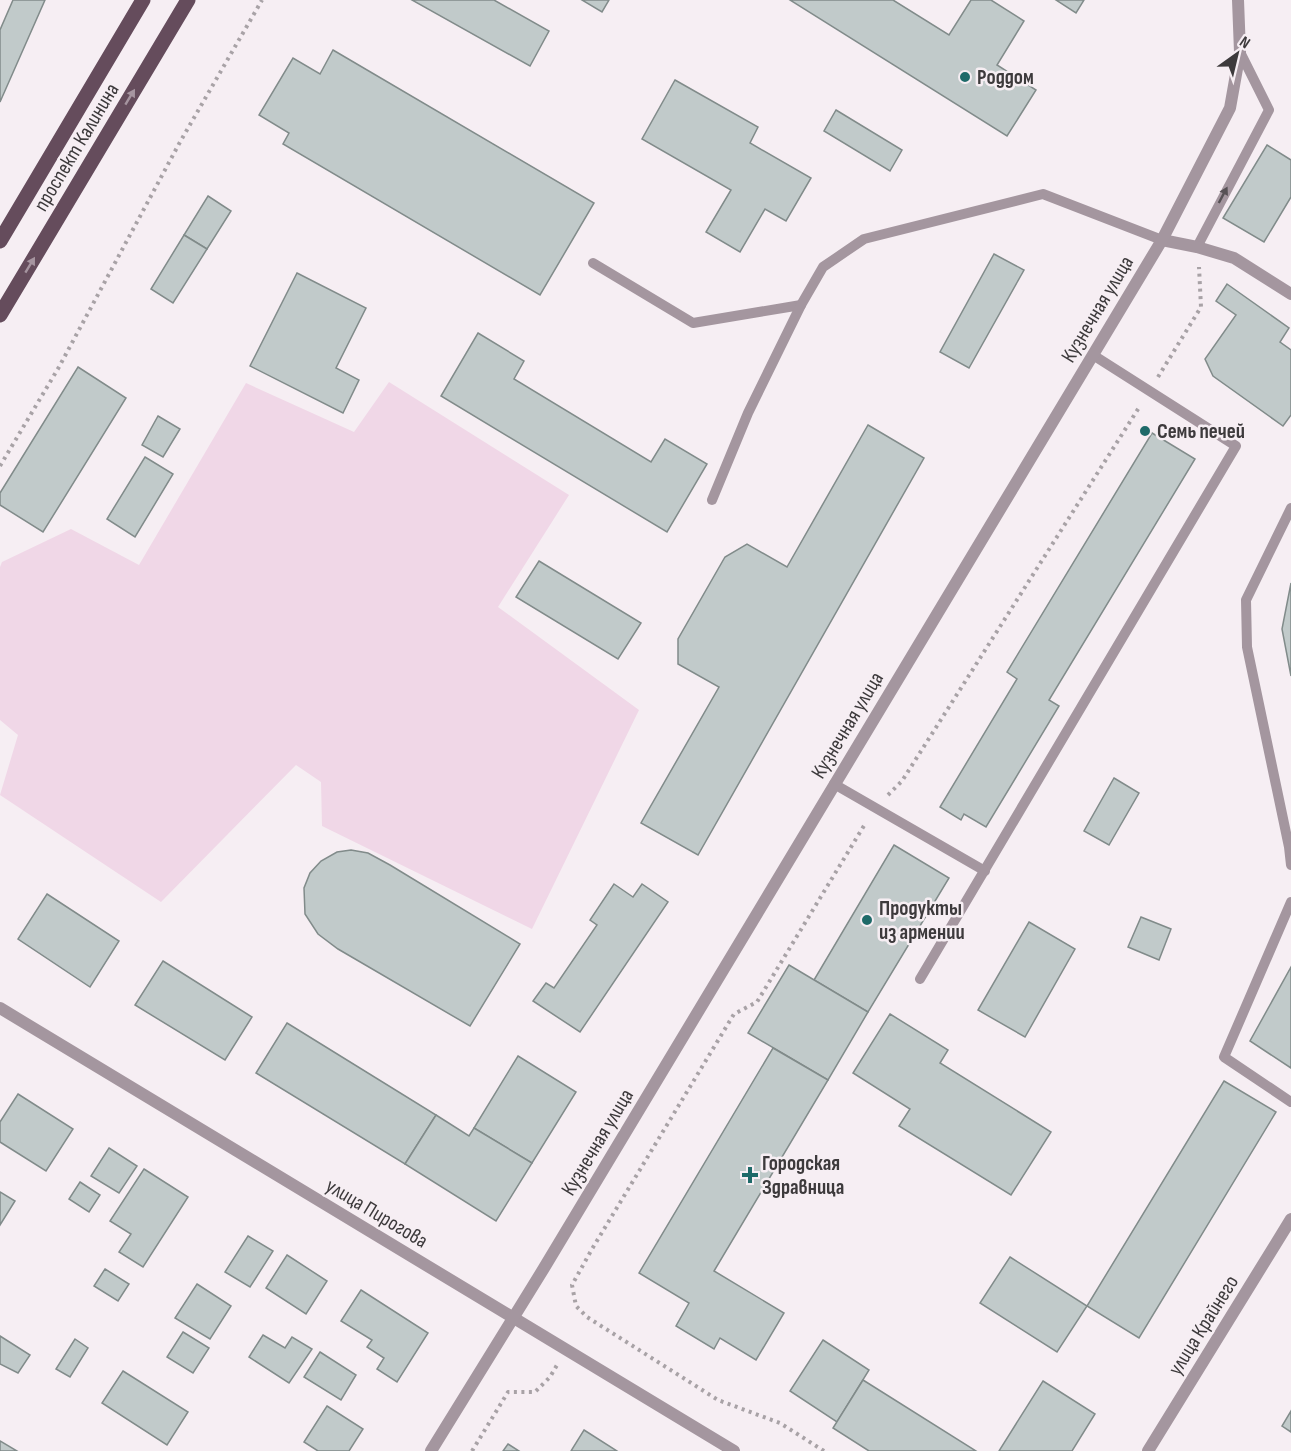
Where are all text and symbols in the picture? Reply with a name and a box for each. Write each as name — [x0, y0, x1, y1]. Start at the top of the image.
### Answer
north arrow — [1207, 24, 1267, 84]
text: N — [1236, 33, 1253, 53]
place label: Роддом — [977, 65, 1034, 90]
marker: Роддом — [958, 70, 972, 84]
street label: проспект Калинина — [28, 79, 124, 216]
one-way arrow — [125, 89, 135, 106]
one-way arrow — [1219, 186, 1228, 203]
street label: Кузнечная улица — [1056, 252, 1139, 367]
one-way arrow — [25, 256, 35, 273]
place label: Семь печей — [1157, 419, 1245, 444]
marker: Семь печей — [1138, 424, 1152, 438]
street label: Кузнечная улица — [806, 668, 889, 783]
place label: Продукты из армении — [879, 896, 965, 945]
marker: Продукты из армении — [860, 913, 874, 927]
street label: Кузнечная улица — [556, 1085, 639, 1200]
place label: Городская Здравница — [762, 1151, 844, 1200]
marker: Городская Здравница — [743, 1168, 757, 1182]
street label: улица Пирогова — [321, 1173, 432, 1254]
street label: улица Крайнего — [1163, 1271, 1244, 1380]

